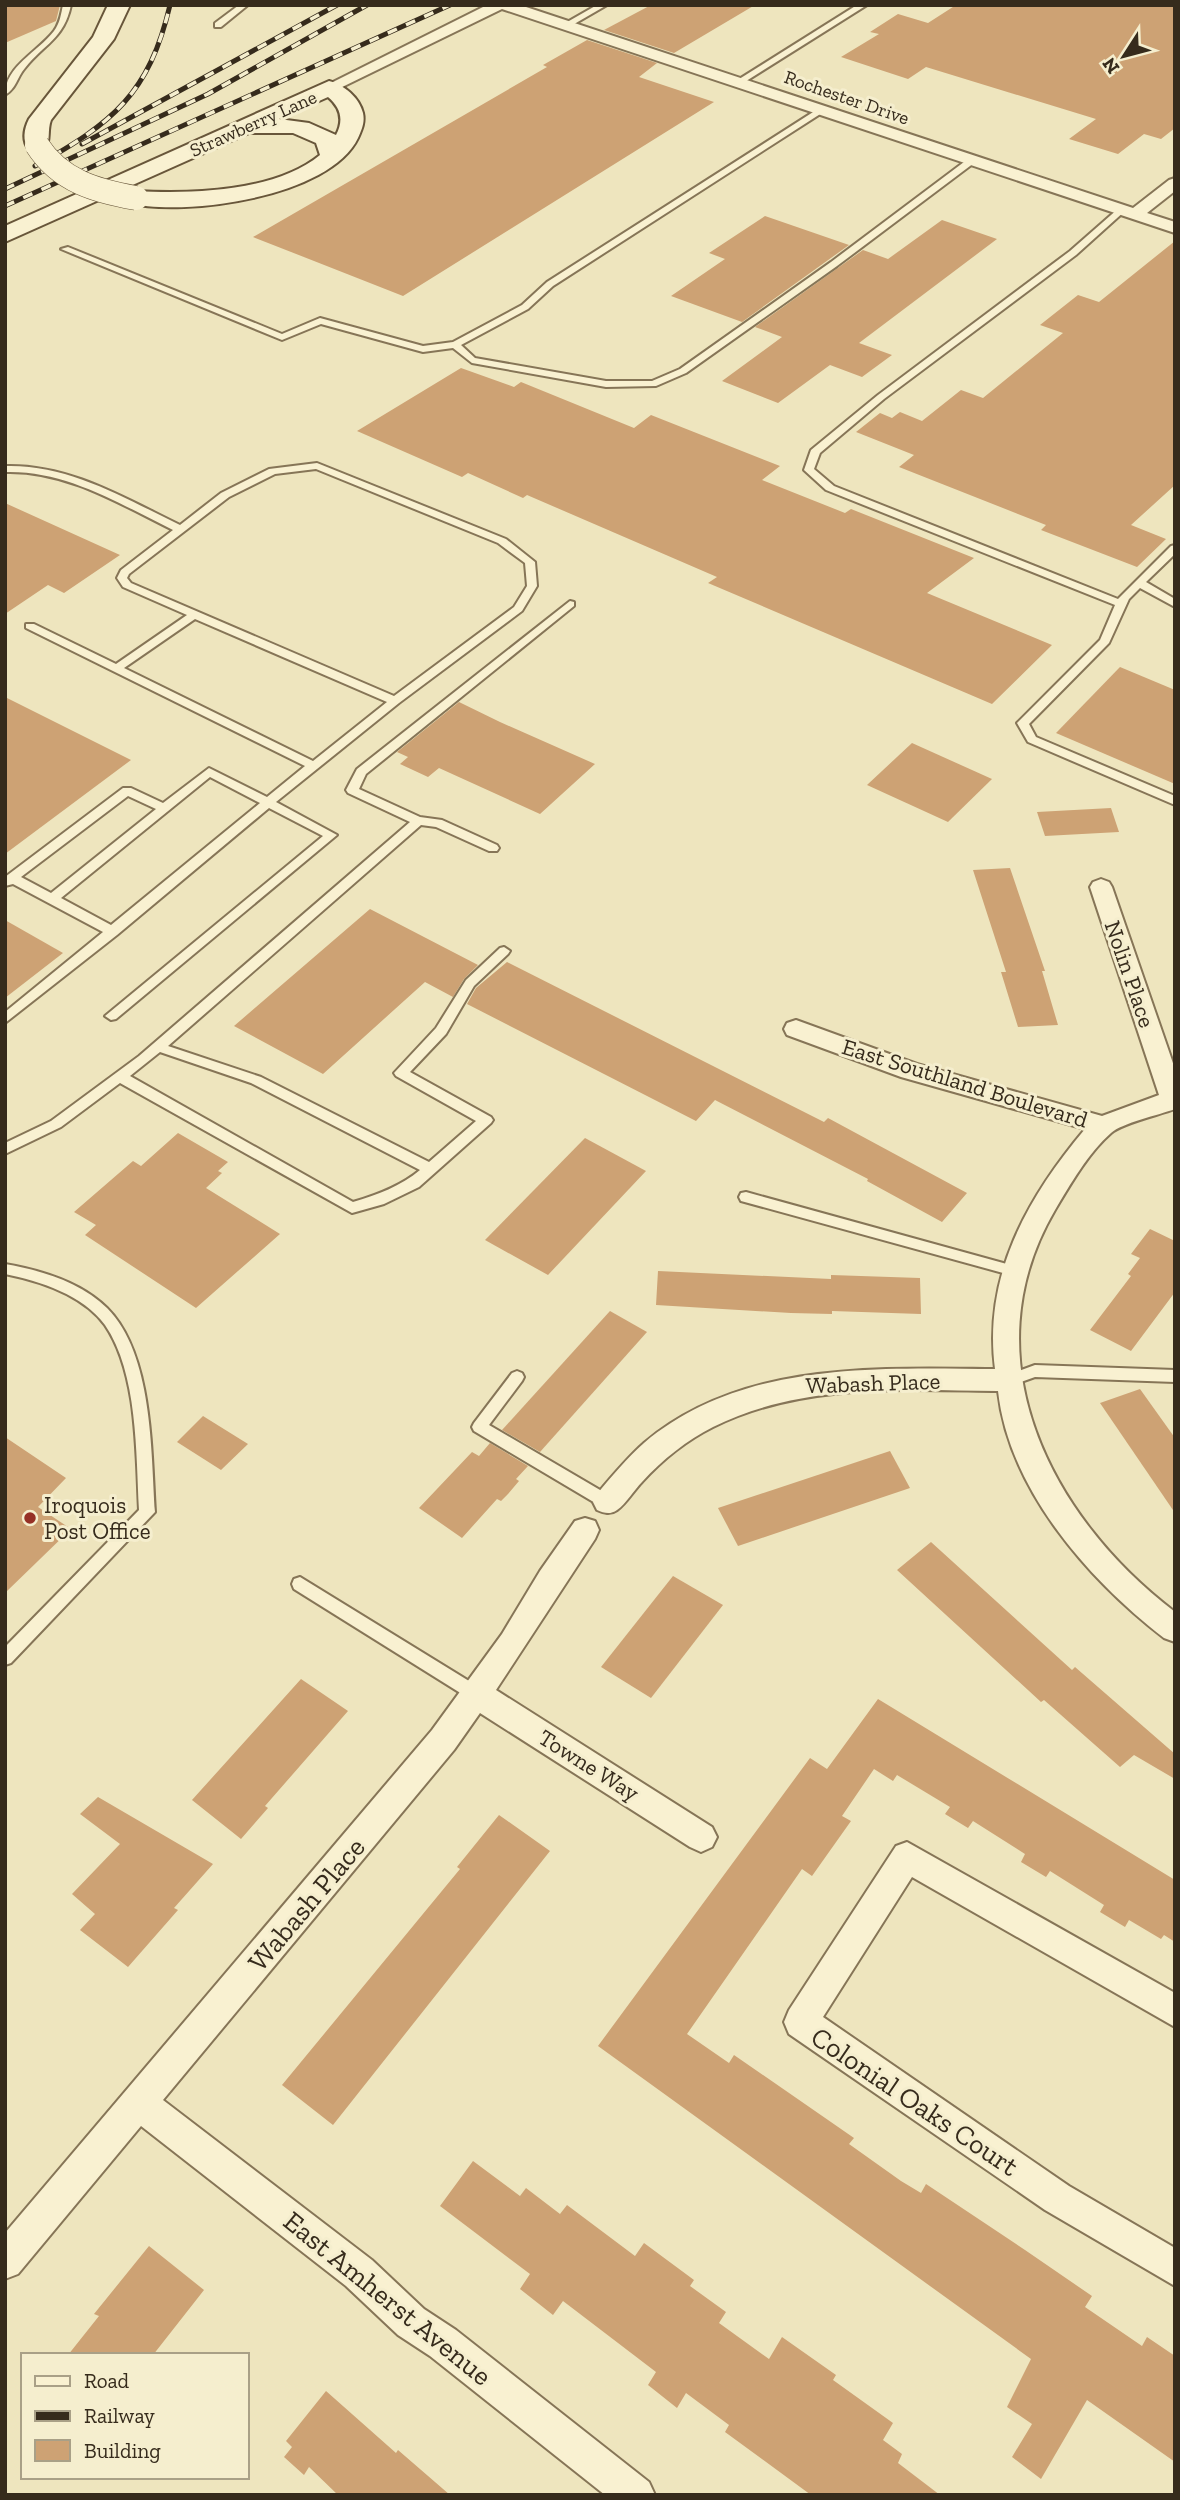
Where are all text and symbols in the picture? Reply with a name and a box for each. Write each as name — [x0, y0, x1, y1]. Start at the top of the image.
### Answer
north arrow — [1089, 21, 1159, 91]
text: N — [1097, 53, 1124, 78]
street label: Rochester Drive — [781, 65, 912, 130]
street label: Strawberry Lane — [186, 85, 320, 162]
street label: Nolin Place — [1099, 917, 1161, 1031]
street label: East Southland Boulevard — [839, 1032, 1092, 1134]
street label: Wabash Place — [805, 1367, 941, 1399]
place label: Iroquois Post Office — [44, 1491, 150, 1545]
marker: Iroquois Post Office — [22, 1510, 38, 1526]
street label: Towne Way — [534, 1723, 645, 1807]
street label: Wabash Place — [241, 1831, 372, 1978]
street label: Colonial Oaks Court — [805, 2020, 1025, 2183]
street label: East Amherst Avenue — [277, 2204, 498, 2392]
legend — [21, 2353, 248, 2479]
text: Road — [84, 2368, 130, 2393]
text: Railway — [84, 2403, 155, 2428]
text: Building — [84, 2438, 161, 2463]

